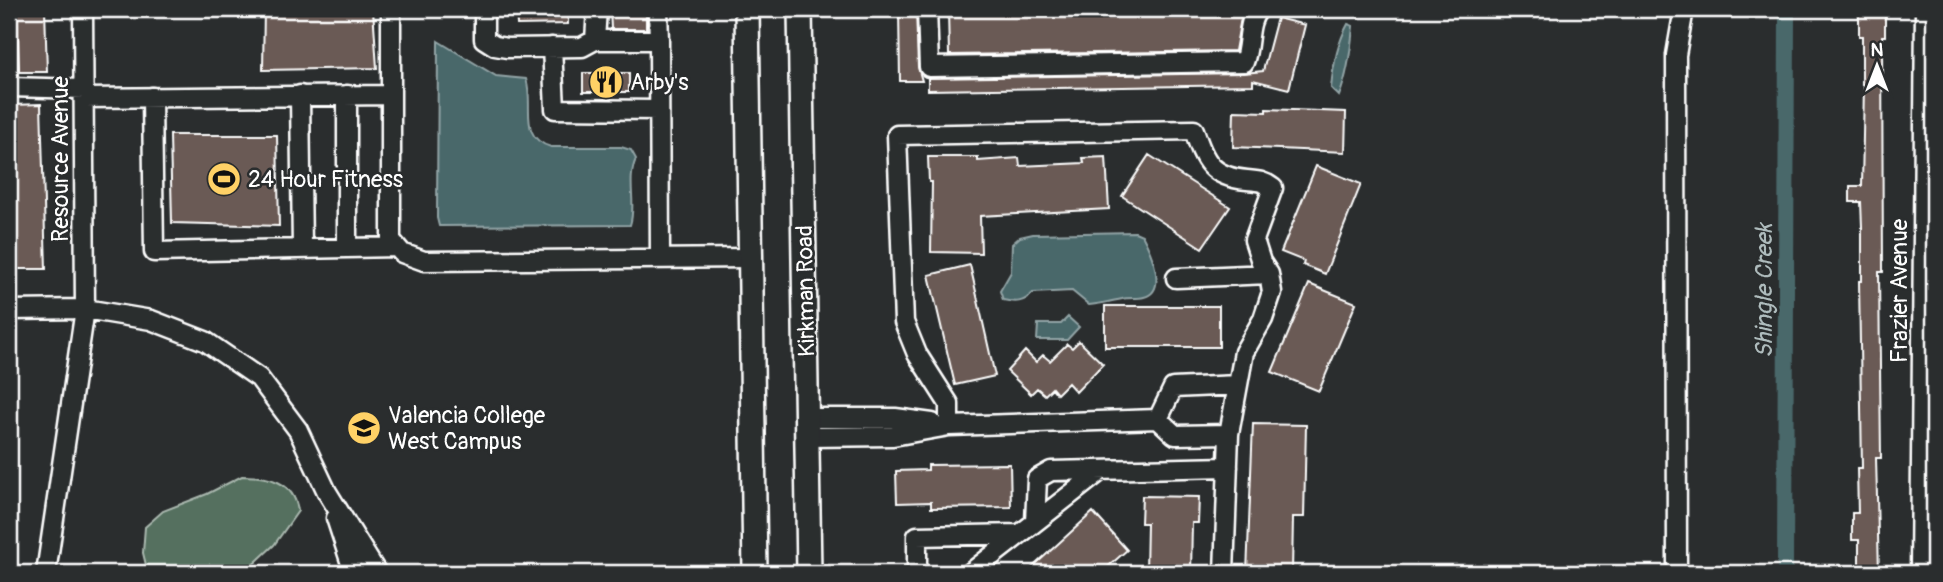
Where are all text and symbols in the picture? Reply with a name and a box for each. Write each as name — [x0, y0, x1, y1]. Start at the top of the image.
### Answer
north arrow — [1842, 32, 1912, 102]
text: N — [1871, 38, 1884, 62]
restaurant icon: Arby's — [587, 63, 625, 101]
place label: Arby's — [630, 68, 689, 97]
street label: Resource Avenue — [46, 75, 75, 242]
sports icon: 24 Hour Fitness — [205, 160, 243, 198]
place label: 24 Hour Fitness — [248, 165, 403, 194]
street label: Frazier Avenue — [1885, 218, 1914, 363]
water label: Shingle Creek — [1750, 222, 1779, 358]
street label: Kirkman Road — [790, 225, 821, 357]
place label: Valencia College West Campus — [388, 401, 546, 456]
school or university icon: Valencia College West Campus — [345, 409, 383, 447]

